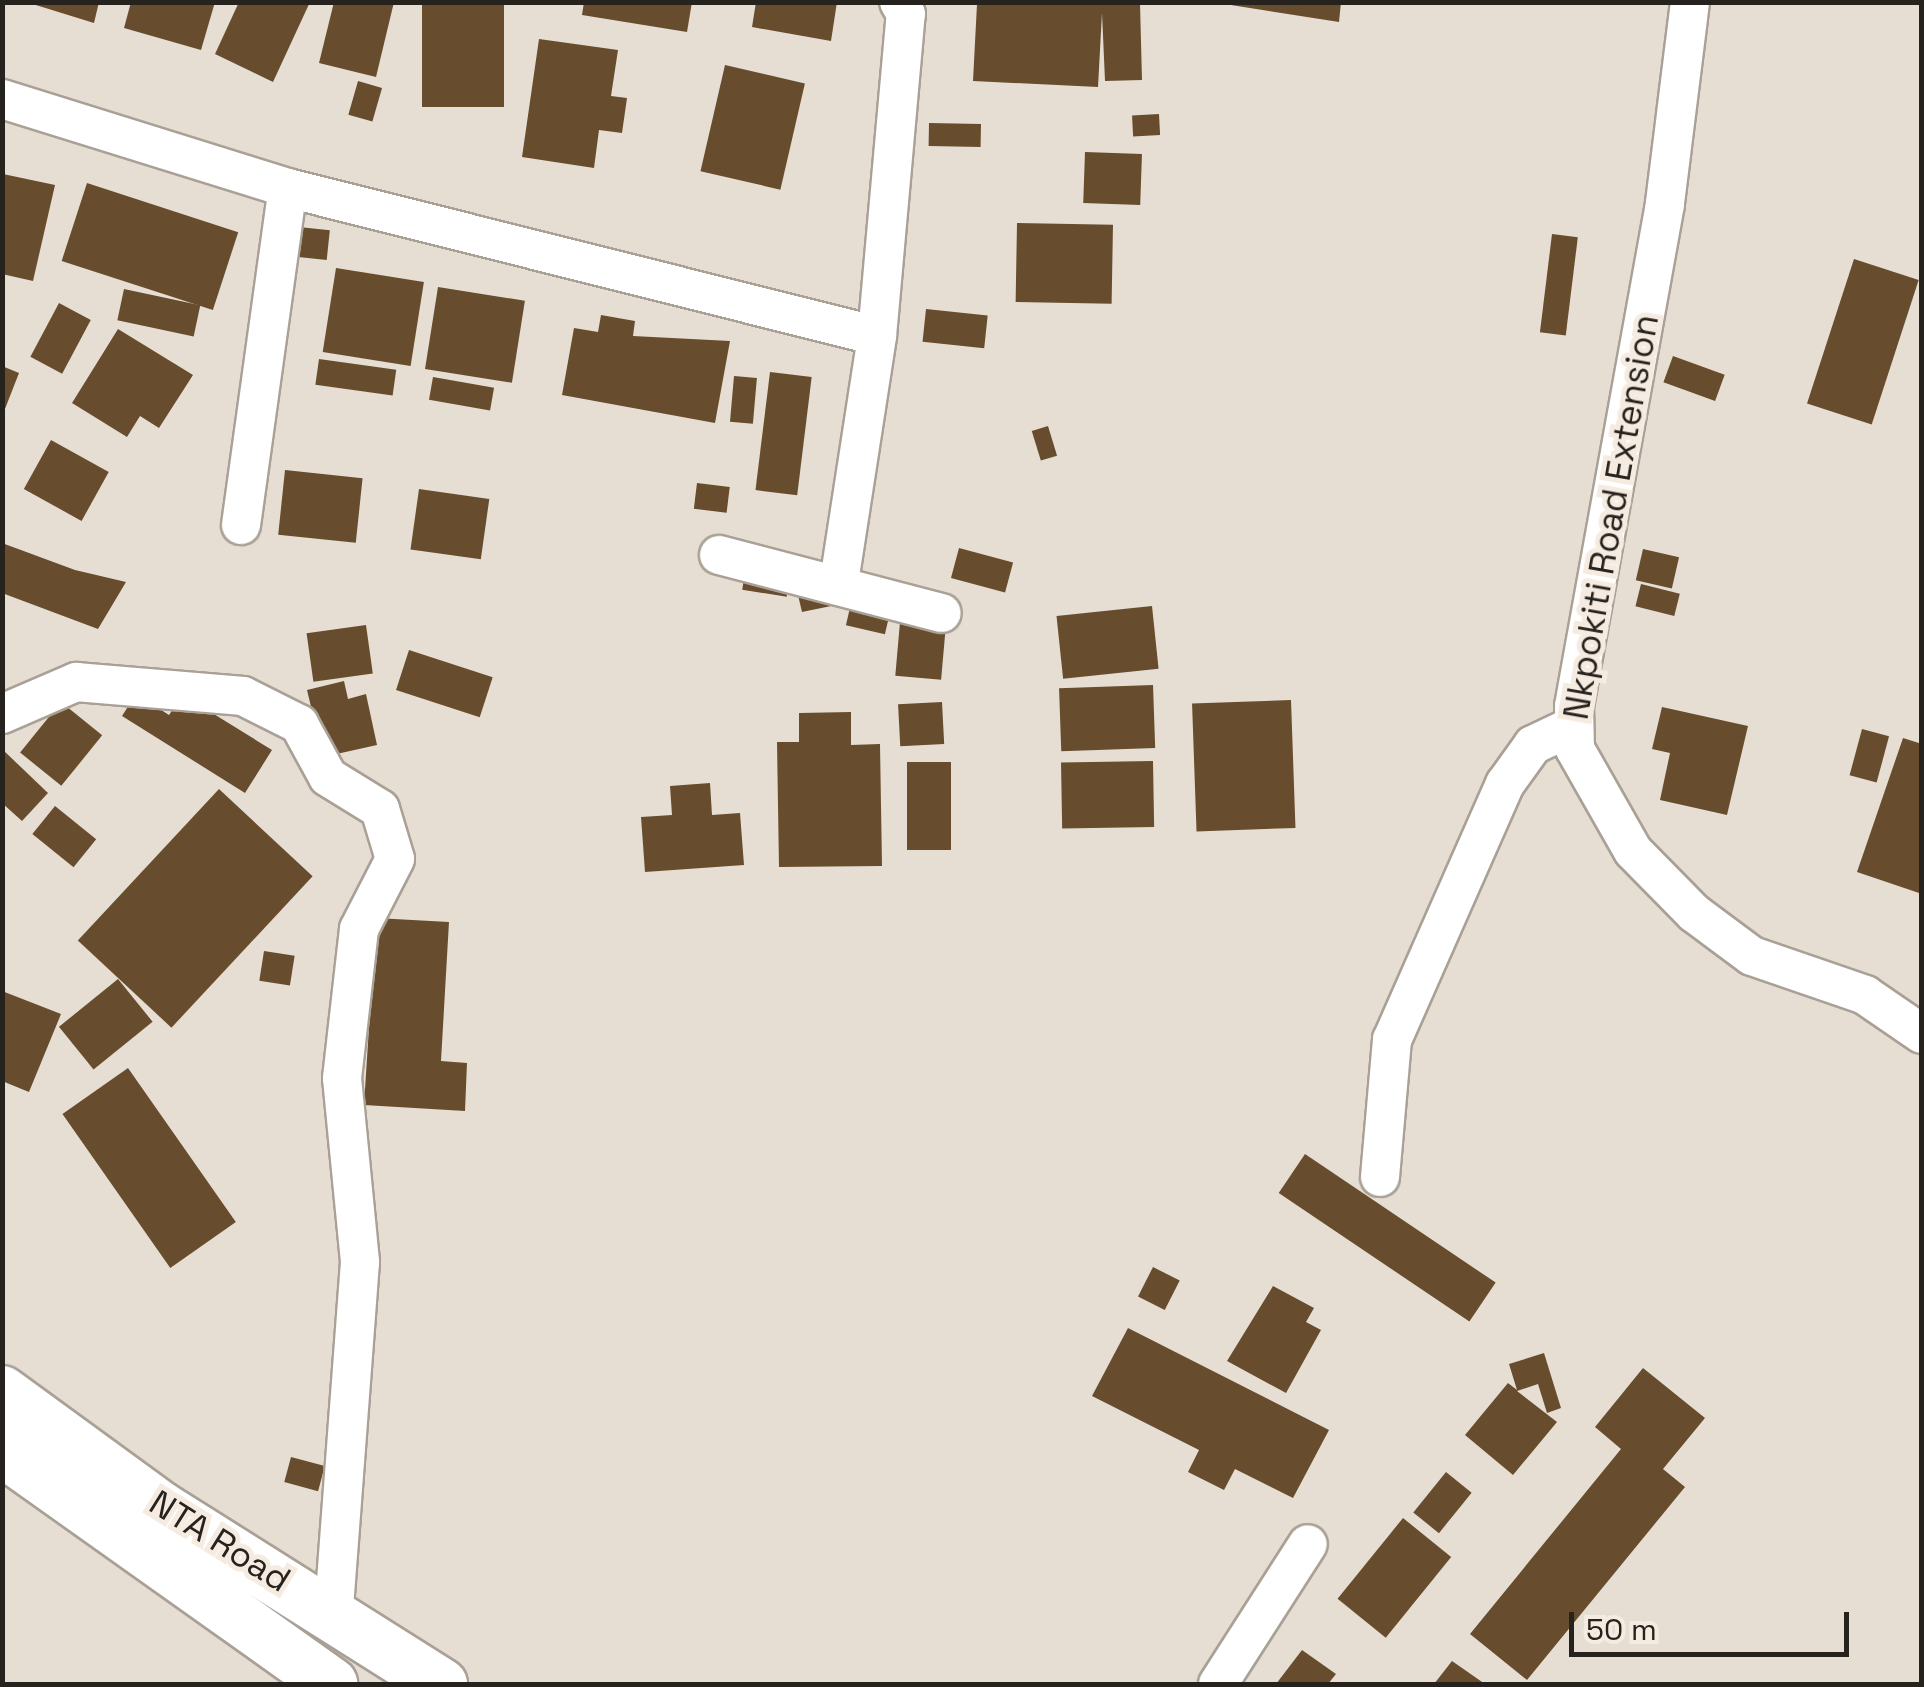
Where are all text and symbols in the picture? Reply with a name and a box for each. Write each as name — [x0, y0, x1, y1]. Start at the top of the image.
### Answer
street label: Nkpokiti Road Extension — [1555, 311, 1667, 723]
street label: NTA Road — [142, 1481, 298, 1601]
scale bar — [1574, 1592, 1854, 1654]
text: 50 m — [1586, 1610, 1657, 1649]

